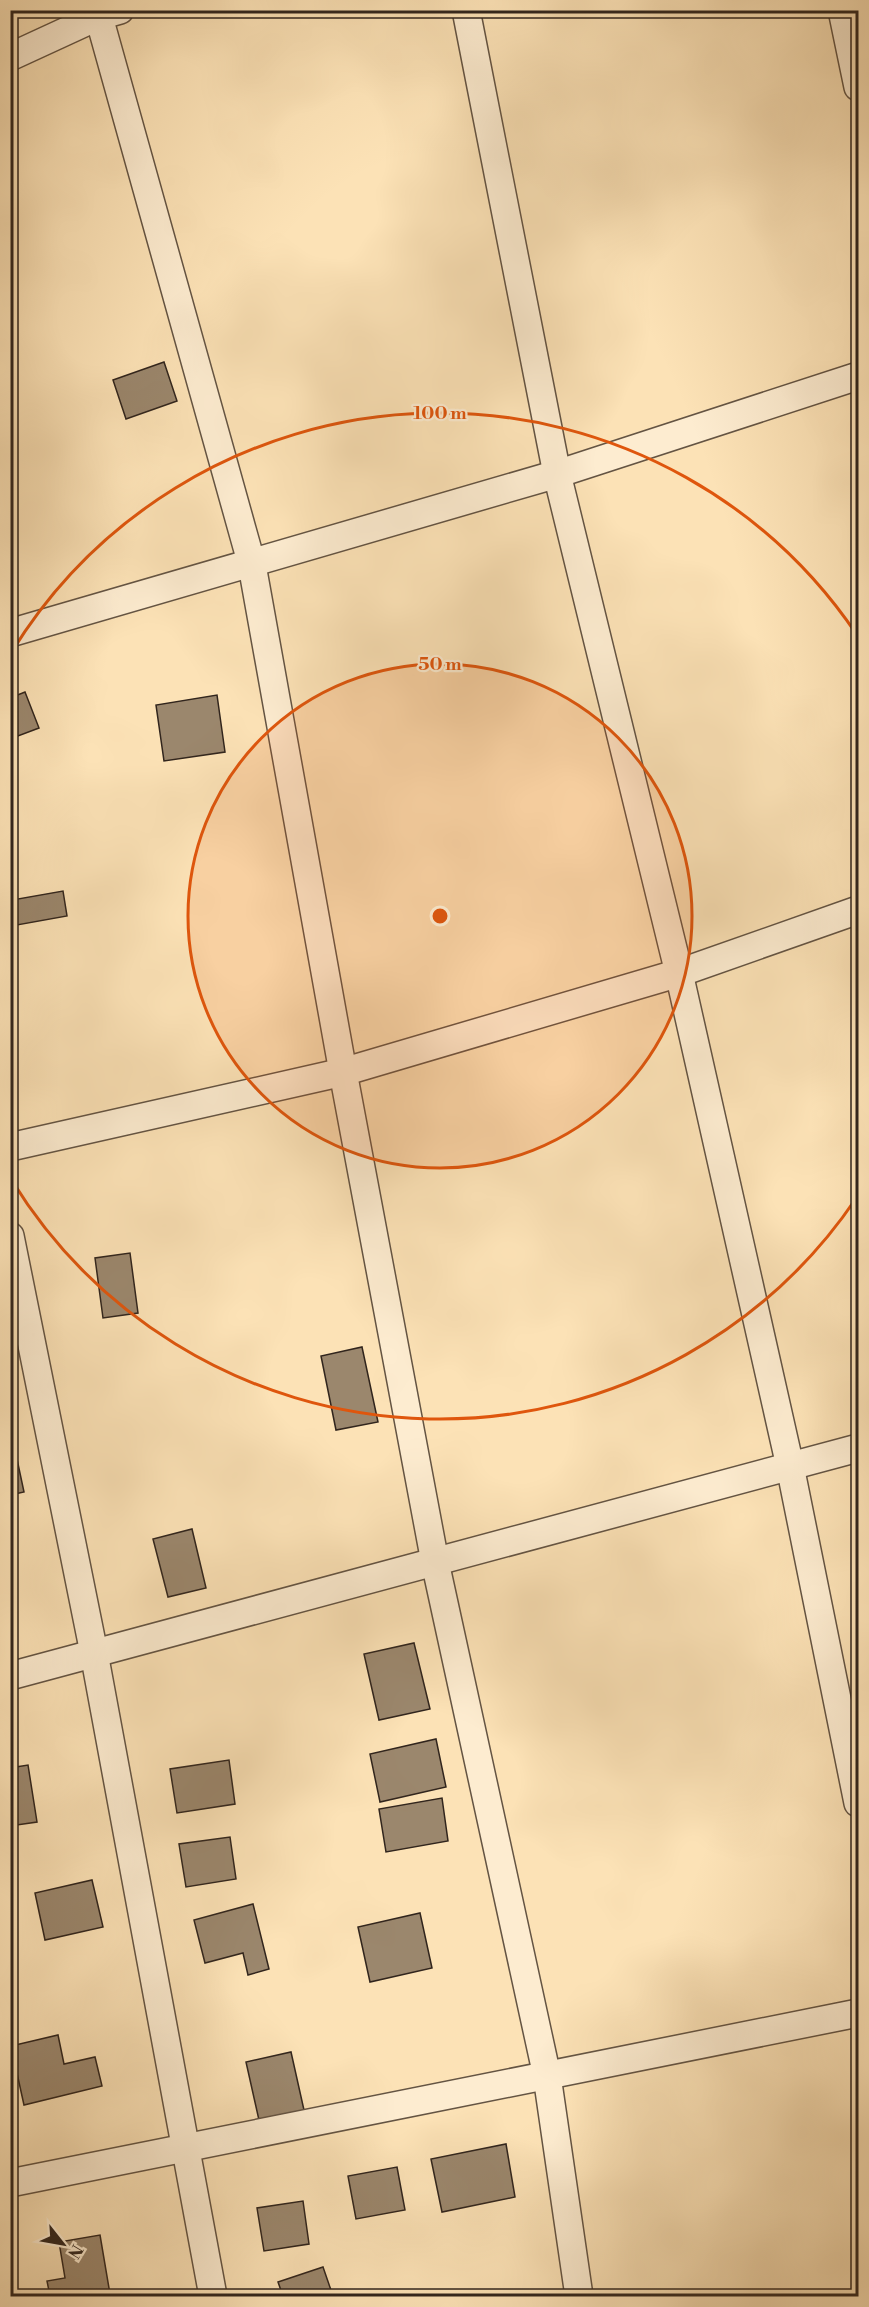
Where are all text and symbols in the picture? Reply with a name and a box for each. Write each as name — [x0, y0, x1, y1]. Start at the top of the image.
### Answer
text: 100 m — [413, 402, 467, 425]
text: 50 m — [418, 653, 462, 676]
centre of rings — [430, 906, 450, 926]
north arrow — [33, 2214, 93, 2274]
text: N — [63, 2241, 87, 2262]

